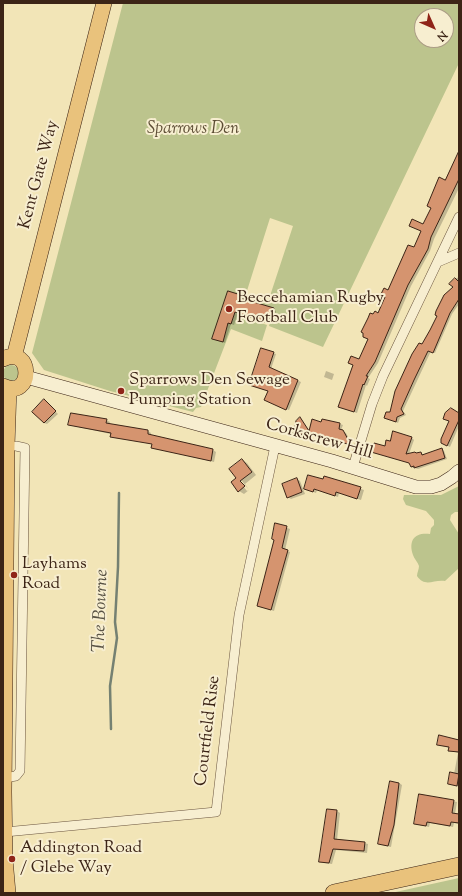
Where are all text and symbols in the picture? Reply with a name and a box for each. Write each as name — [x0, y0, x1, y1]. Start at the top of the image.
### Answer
north arrow — [414, 8, 454, 48]
text: N — [433, 27, 451, 45]
street label: Kent Gate Way — [16, 118, 64, 232]
park label: Sparrows Den — [147, 120, 239, 140]
place label: Beccehamian Rugby Football Club — [237, 289, 384, 329]
marker: Beccehamian Rugby Football Club — [224, 304, 234, 314]
place label: Sparrows Den Sewage Pumping Station — [129, 371, 290, 411]
marker: Sparrows Den Sewage Pumping Station — [116, 386, 126, 396]
street label: Corkscrew Hill — [263, 415, 375, 465]
place label: Layhams Road — [22, 555, 87, 595]
water label: The Bourne — [90, 569, 114, 653]
marker: Layhams Road — [9, 570, 19, 580]
street label: Courtfield Rise — [192, 675, 226, 787]
place label: Addington Road / Glebe Way — [20, 839, 142, 879]
marker: Addington Road / Glebe Way — [7, 854, 17, 864]

